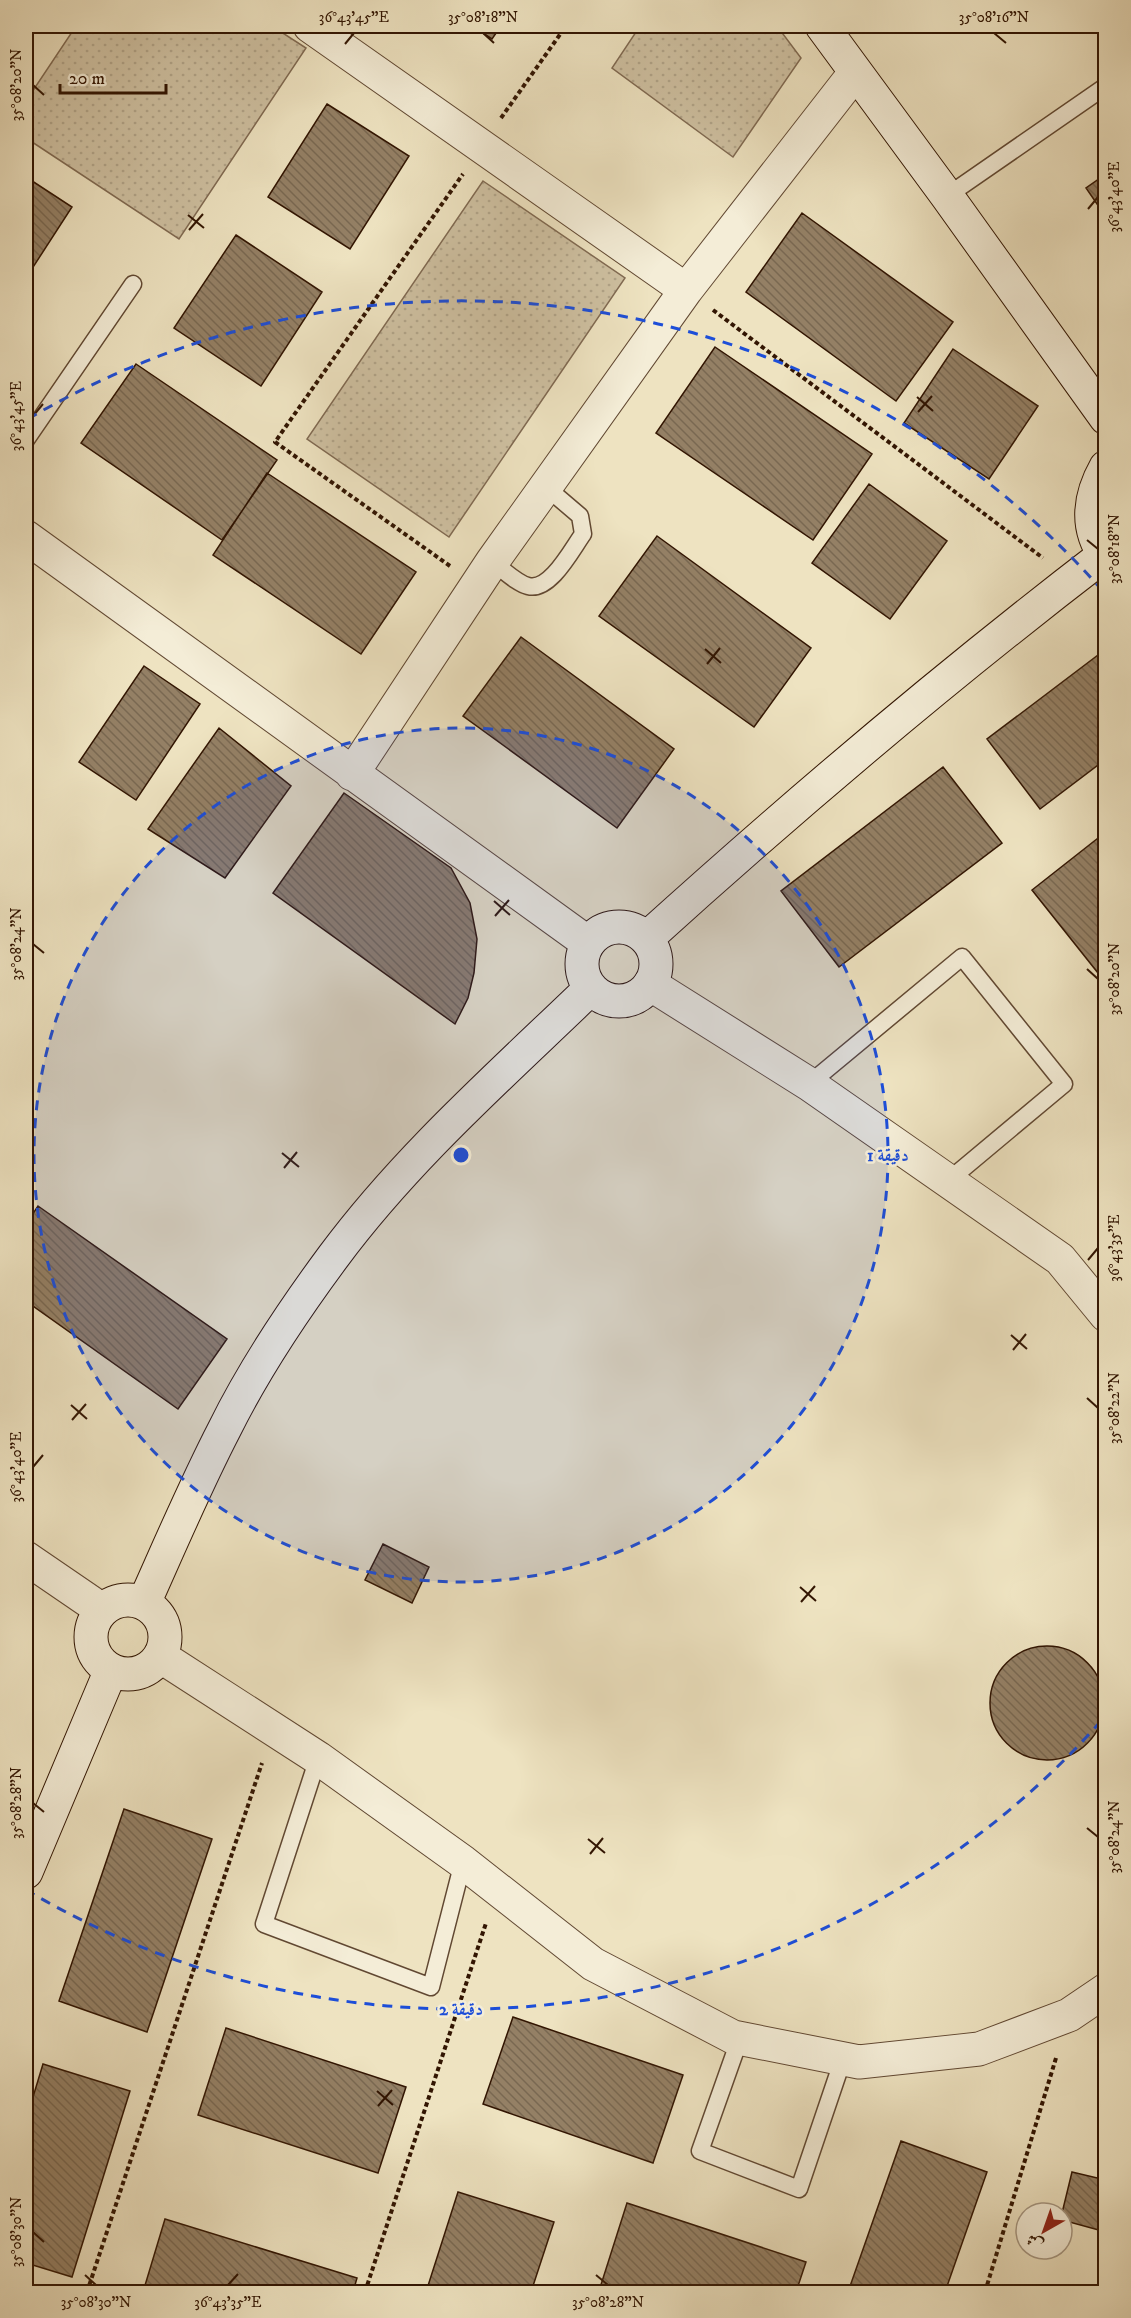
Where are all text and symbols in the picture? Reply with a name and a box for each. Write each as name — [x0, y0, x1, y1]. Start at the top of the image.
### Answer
text: 36°43'45"E — [319, 8, 390, 27]
text: 35°08'18"N — [448, 8, 518, 27]
text: 35°08'16"N — [959, 8, 1029, 27]
text: 35°08'20"N — [7, 49, 26, 121]
scale bar — [60, 57, 166, 95]
text: 20 m — [69, 68, 105, 90]
text: 36°43'40"E — [1105, 161, 1124, 233]
text: 36°43'45"E — [7, 380, 26, 451]
text: 35°08'18"N — [1105, 514, 1124, 584]
text: 35°08'24"N — [7, 907, 26, 981]
text: 35°08'20"N — [1105, 943, 1124, 1015]
centre of rings — [451, 1145, 471, 1165]
text: 1 دقيقة — [867, 1145, 909, 1167]
text: 36°43'35"E — [1105, 1214, 1124, 1282]
text: 35°08'22"N — [1105, 1372, 1124, 1444]
text: 36°43'40"E — [7, 1431, 26, 1503]
text: 35°08'28"N — [7, 1767, 26, 1839]
text: 35°08'24"N — [1105, 1800, 1124, 1874]
text: 2 دقيقة — [439, 1999, 483, 2021]
text: 35°08'30"N — [7, 2197, 26, 2267]
north arrow — [1014, 2201, 1074, 2261]
text: ش — [1022, 2229, 1048, 2254]
text: 35°08'30"N — [61, 2293, 131, 2312]
text: 36°43'35"E — [194, 2293, 262, 2312]
text: 35°08'28"N — [572, 2293, 644, 2312]

